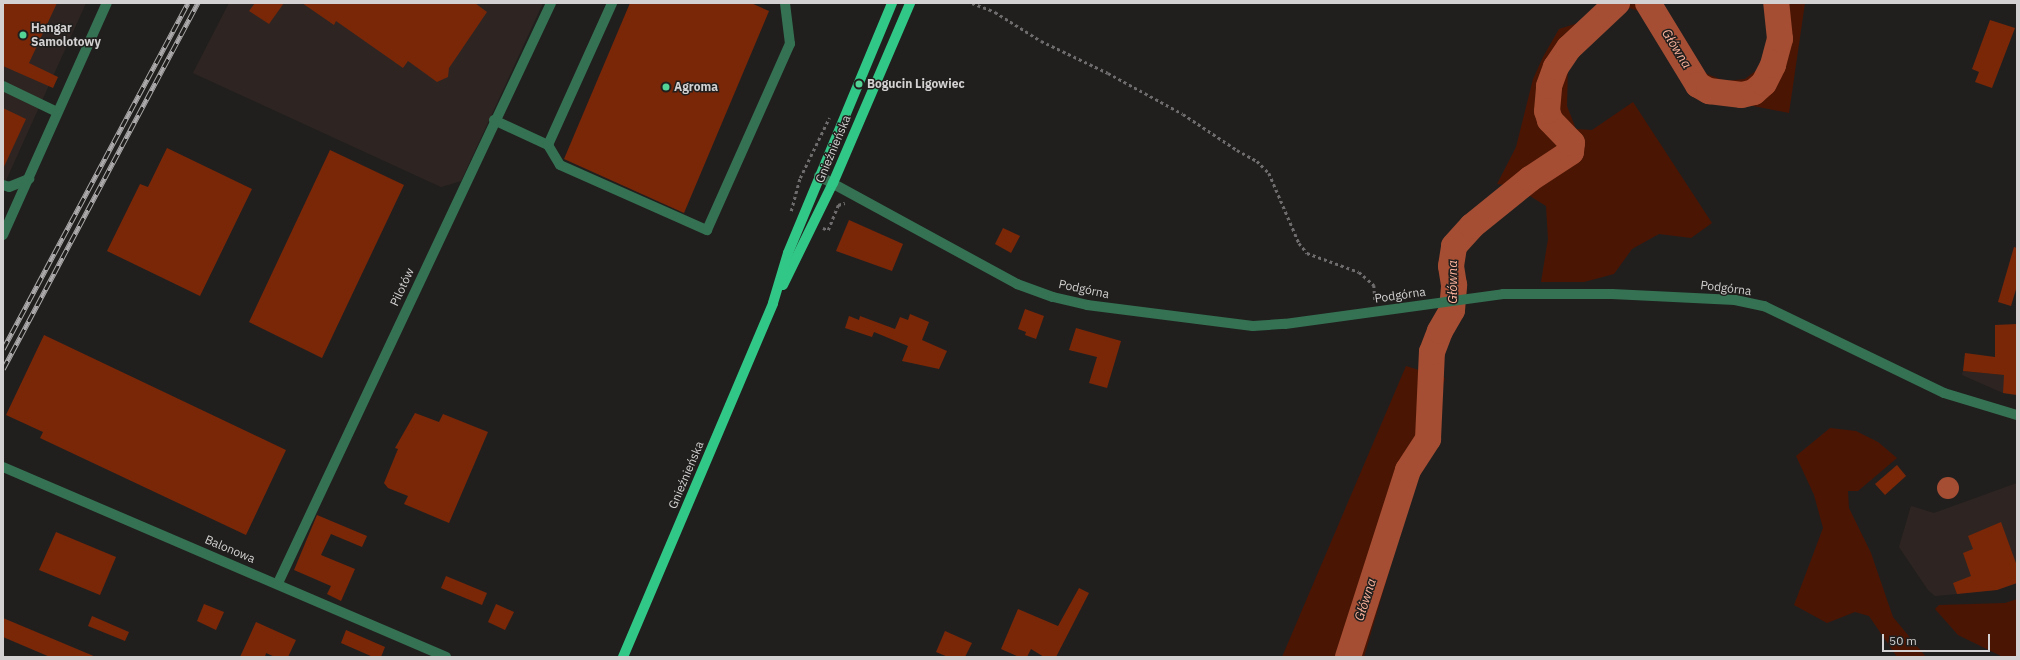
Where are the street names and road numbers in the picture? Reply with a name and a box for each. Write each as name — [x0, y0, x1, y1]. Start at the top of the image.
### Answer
street label: Gnieźnieńska — [812, 113, 854, 185]
street label: Pilotów — [387, 266, 417, 308]
street label: Podgórna — [1057, 277, 1111, 301]
street label: Podgórna — [1700, 278, 1752, 298]
street label: Podgórna — [1374, 284, 1426, 306]
street label: Gnieźnieńska — [665, 439, 707, 511]
street label: Balonowa — [203, 532, 257, 566]

